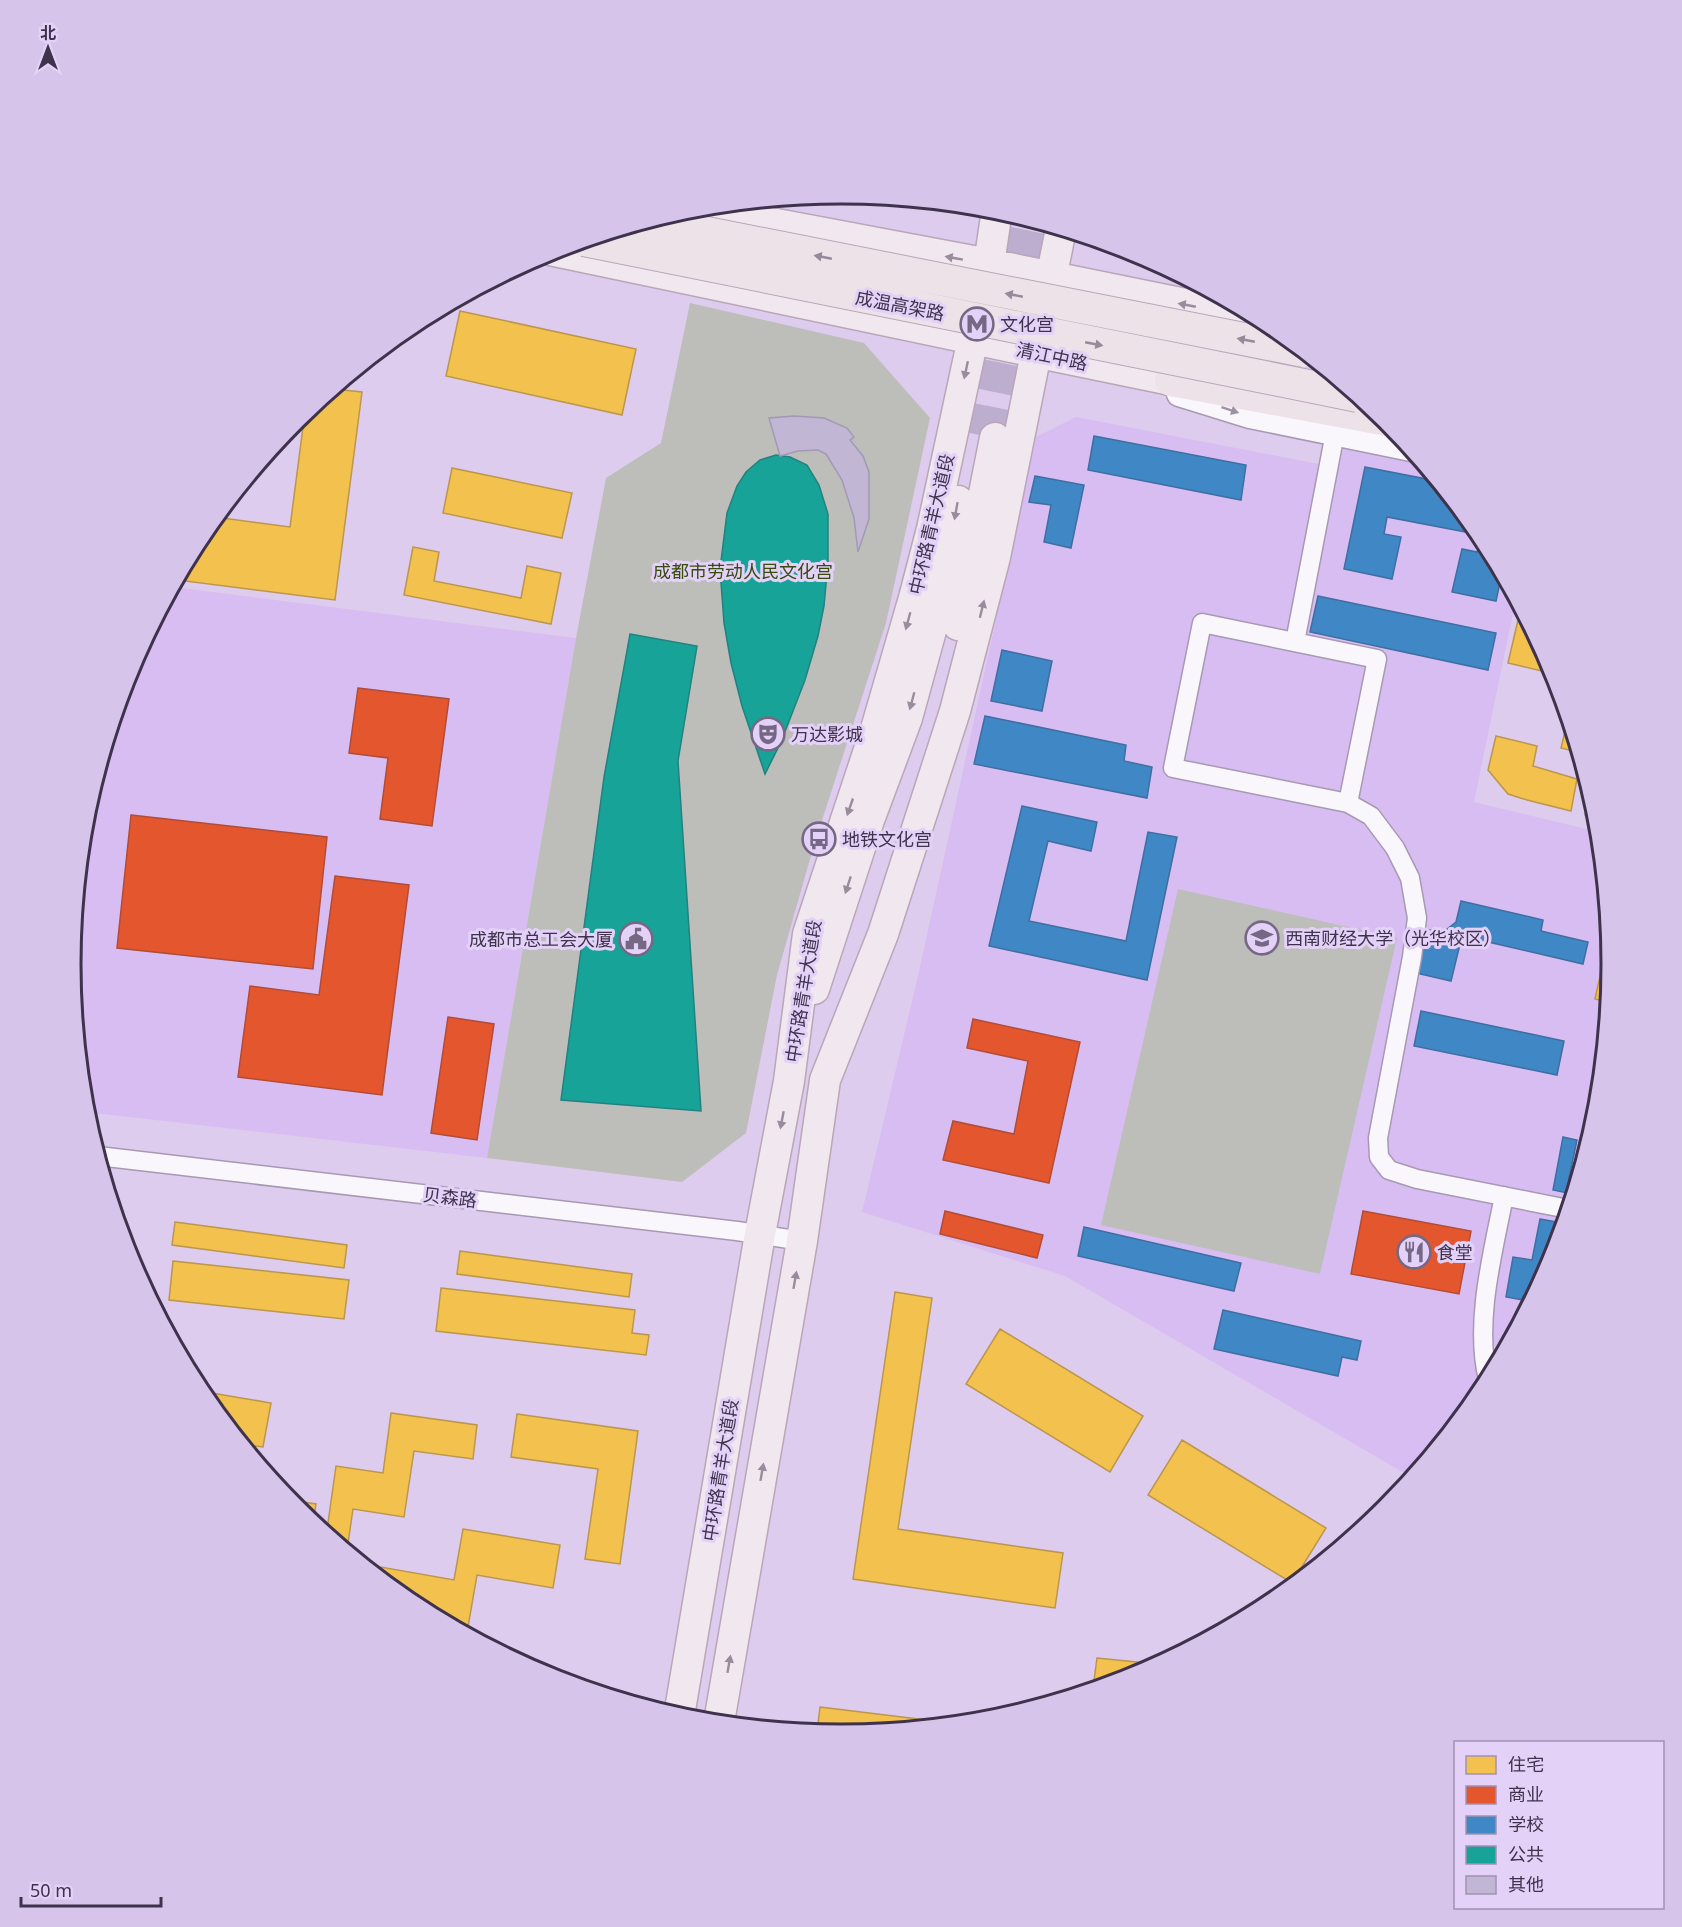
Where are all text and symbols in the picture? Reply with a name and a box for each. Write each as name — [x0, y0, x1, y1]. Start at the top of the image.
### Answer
north arrow — [18, 18, 78, 78]
text: 北 — [40, 22, 56, 44]
one-way arrow — [813, 251, 832, 261]
one-way arrow — [945, 253, 964, 262]
street label: 成温高架路 — [854, 285, 946, 325]
one-way arrow — [1004, 290, 1023, 299]
one-way arrow — [1177, 300, 1196, 309]
metro station icon: 文化宫 — [959, 306, 995, 342]
place label: 文化宫 — [1000, 312, 1054, 336]
one-way arrow — [1237, 335, 1256, 344]
street label: 清江中路 — [1014, 337, 1090, 375]
one-way arrow — [1085, 340, 1104, 349]
one-way arrow — [961, 361, 970, 380]
one-way arrow — [1221, 405, 1239, 415]
street label: 中环路青羊大道段 — [903, 451, 959, 597]
one-way arrow — [951, 502, 960, 521]
park label: 成都市劳动人民文化宫 — [653, 559, 833, 583]
one-way arrow — [977, 600, 987, 618]
one-way arrow — [902, 612, 912, 630]
one-way arrow — [907, 692, 916, 710]
theatre icon: 万达影城 — [750, 716, 786, 752]
place label: 万达影城 — [791, 722, 863, 746]
one-way arrow — [844, 798, 854, 816]
bus stop icon: 地铁文化宫 — [801, 821, 837, 857]
place label: 地铁文化宫 — [842, 827, 932, 851]
one-way arrow — [843, 876, 852, 894]
street label: 中环路青羊大道段 — [780, 918, 826, 1064]
school or university icon: 西南财经大学（光华校区） — [1244, 920, 1280, 956]
public building icon: 成都市总工会大厦 — [618, 921, 654, 957]
place label: 西南财经大学（光华校区） — [1285, 926, 1501, 950]
place label: 成都市总工会大厦 — [469, 927, 613, 951]
one-way arrow — [777, 1110, 786, 1129]
street label: 贝森路 — [422, 1182, 478, 1212]
restaurant icon: 食堂 — [1396, 1234, 1432, 1270]
place label: 食堂 — [1437, 1240, 1473, 1264]
one-way arrow — [791, 1270, 800, 1289]
street label: 中环路青羊大道段 — [697, 1397, 743, 1543]
one-way arrow — [758, 1462, 767, 1481]
one-way arrow — [725, 1655, 734, 1674]
legend — [1454, 1741, 1664, 1909]
text: 住宅 — [1508, 1752, 1544, 1776]
text: 商业 — [1508, 1782, 1544, 1806]
text: 学校 — [1508, 1812, 1544, 1836]
text: 公共 — [1508, 1842, 1544, 1866]
scale bar — [21, 1870, 160, 1908]
text: 其他 — [1508, 1872, 1544, 1896]
text: 50 m — [30, 1878, 72, 1902]

